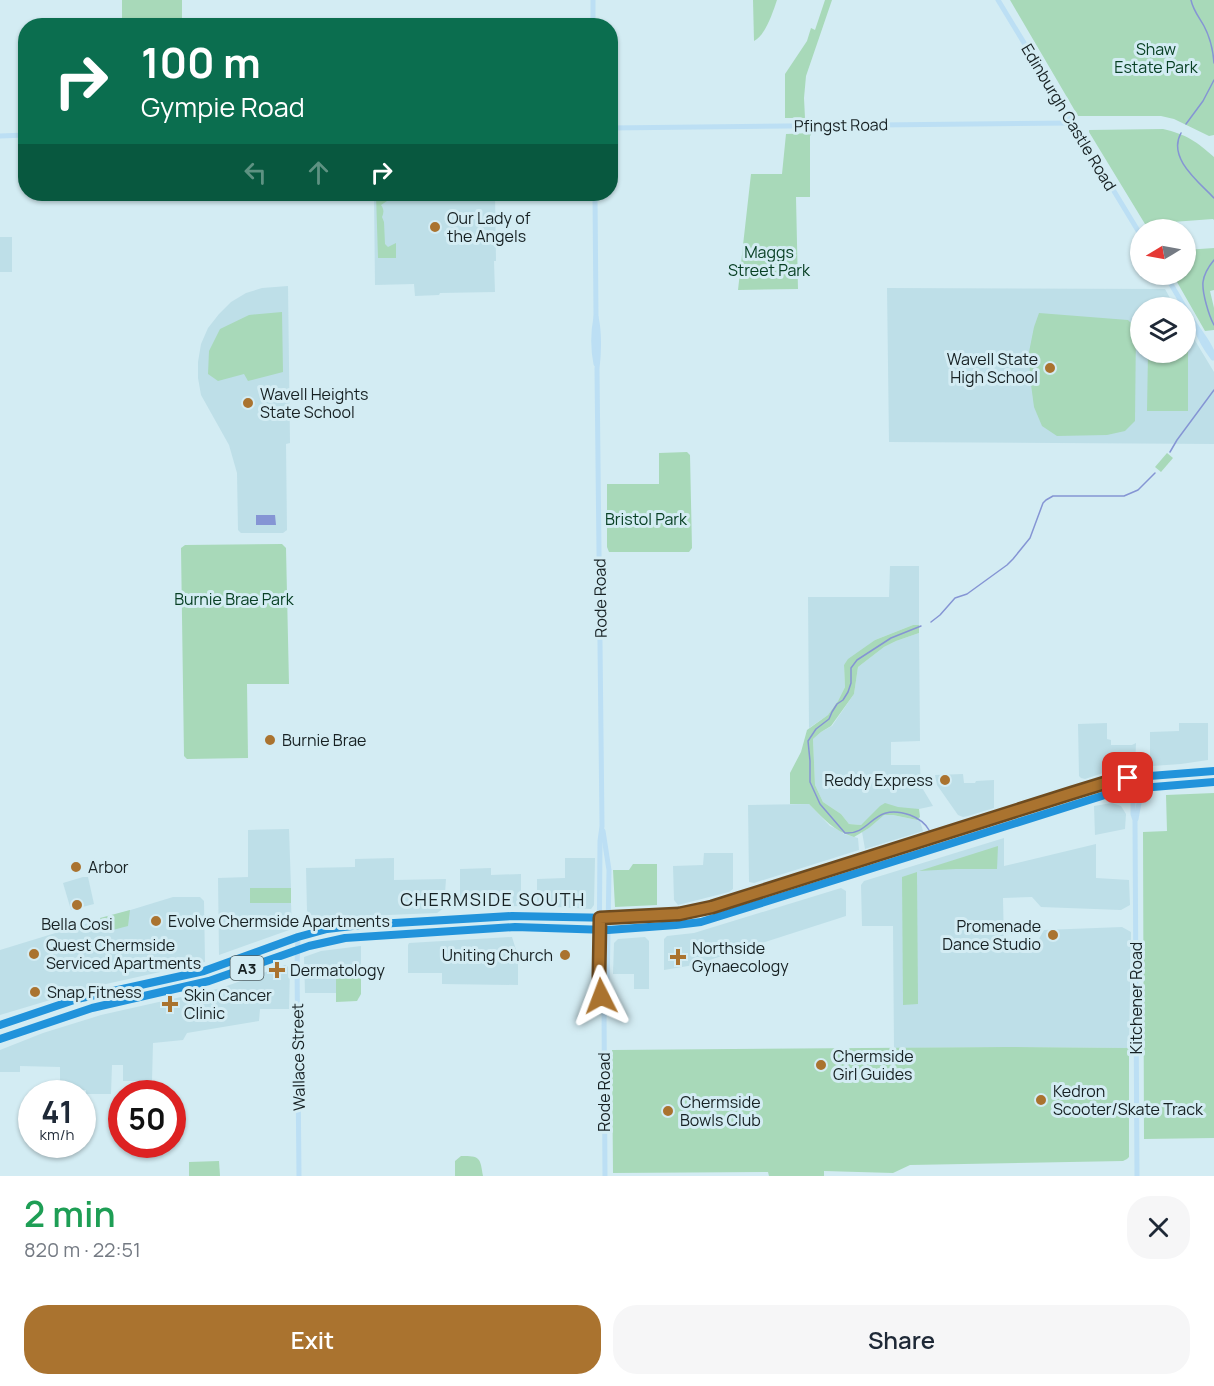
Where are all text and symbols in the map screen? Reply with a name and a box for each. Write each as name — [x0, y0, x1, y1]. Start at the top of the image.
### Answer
text: 100 m — [141, 33, 261, 91]
park label: Shaw Estate Park — [1114, 38, 1199, 78]
street label: Edinburgh Castle Road — [1016, 39, 1122, 195]
icon: right — [42, 42, 120, 120]
text: Gympie Road — [141, 88, 305, 125]
street label: Pfingst Road — [794, 113, 888, 137]
icon: left — [239, 156, 272, 189]
icon: ahead — [302, 156, 335, 189]
icon: right — [365, 156, 398, 189]
place label: Our Lady of the Angels — [447, 207, 531, 247]
north arrow — [1130, 219, 1196, 285]
map controls — [1130, 219, 1196, 363]
marker: Our Lady of the Angels — [428, 220, 442, 234]
park label: Maggs Street Park — [728, 241, 811, 281]
button: layers — [1130, 297, 1196, 363]
place label: Wavell State High School — [947, 348, 1038, 388]
marker: Wavell State High School — [1043, 361, 1057, 375]
place label: Wavell Heights State School — [260, 383, 368, 423]
marker: Wavell Heights State School — [241, 396, 255, 410]
park label: Bristol Park — [605, 508, 688, 530]
street label: Rode Road — [588, 558, 612, 638]
park label: Burnie Brae Park — [174, 588, 295, 610]
place label: Burnie Brae — [282, 729, 366, 751]
marker: Burnie Brae — [263, 733, 277, 747]
pin — [1102, 752, 1153, 803]
icon: arrive — [1111, 761, 1144, 794]
place label: Reddy Express — [824, 769, 933, 791]
marker: Reddy Express — [938, 773, 952, 787]
place label: Arbor — [88, 856, 129, 878]
marker: Arbor — [69, 860, 83, 874]
district label: CHERMSIDE SOUTH — [400, 887, 586, 911]
marker: Bella Cosi — [70, 898, 84, 912]
place label: Evolve Chermside Apartments — [168, 910, 390, 932]
place label: Bella Cosi — [41, 913, 113, 935]
marker: Evolve Chermside Apartments — [149, 914, 163, 928]
place label: Promenade Dance Studio — [942, 915, 1041, 955]
marker: Promenade Dance Studio — [1046, 928, 1060, 942]
place label: Quest Chermside Serviced Apartments — [46, 934, 201, 974]
place label: Northside Gynaecology — [692, 937, 789, 977]
street label: Kitchener Road — [1125, 942, 1147, 1054]
place label: Uniting Church — [442, 944, 553, 966]
marker: Quest Chermside Serviced Apartments — [27, 947, 41, 961]
marker: Uniting Church — [558, 948, 572, 962]
marker: Northside Gynaecology — [669, 948, 687, 966]
road number: A3 — [230, 956, 264, 980]
place label: Dermatology — [290, 959, 386, 981]
marker: Dermatology — [268, 961, 286, 979]
position arrow — [569, 964, 633, 1028]
place label: Snap Fitness — [47, 981, 142, 1003]
place label: Skin Cancer Clinic — [184, 984, 272, 1024]
marker: Snap Fitness — [28, 985, 42, 999]
marker: Skin Cancer Clinic — [161, 995, 179, 1013]
street label: Wallace Street — [286, 1003, 310, 1111]
place label: Chermside Girl Guides — [833, 1045, 914, 1085]
street label: Rode Road — [593, 1052, 615, 1132]
marker: Chermside Girl Guides — [814, 1058, 828, 1072]
speed limit sign: 50 — [108, 1080, 186, 1158]
place label: Kedron Scooter/Skate Track — [1053, 1080, 1204, 1120]
text: 41 — [41, 1091, 73, 1132]
place label: Chermside Bowls Club — [680, 1091, 761, 1131]
marker: Kedron Scooter/Skate Track — [1034, 1093, 1048, 1107]
marker: Chermside Bowls Club — [661, 1104, 675, 1118]
text: km/h — [40, 1124, 74, 1145]
text: 2 min — [24, 1189, 116, 1238]
button: close — [1127, 1196, 1190, 1259]
text: 820 m · 22:51 — [24, 1236, 141, 1263]
button: Exit — [24, 1305, 601, 1374]
button: Share — [613, 1305, 1190, 1374]

